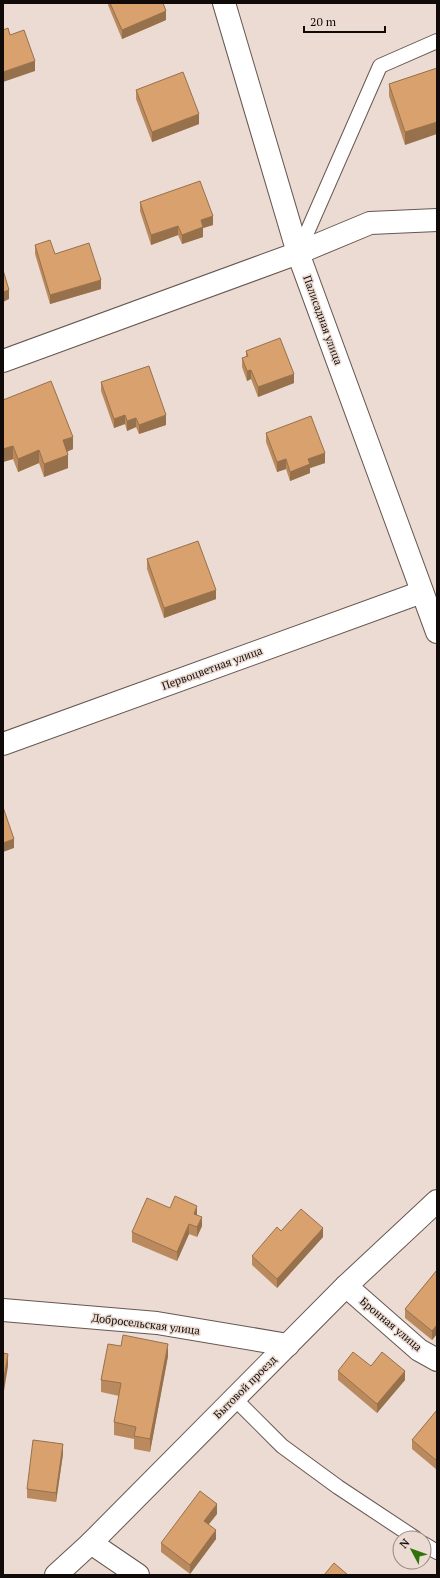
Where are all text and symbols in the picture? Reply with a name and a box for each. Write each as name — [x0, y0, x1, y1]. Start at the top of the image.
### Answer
scale bar — [304, 8, 385, 34]
text: 20 m — [310, 14, 337, 29]
street label: Палисадная улица — [300, 273, 346, 367]
street label: Первоцветная улица — [160, 643, 265, 693]
street label: Бронная улица — [357, 1294, 425, 1354]
street label: Добросельская улица — [91, 1310, 201, 1338]
street label: Бытовой проезд — [210, 1352, 280, 1422]
north arrow — [392, 1530, 432, 1570]
text: N — [396, 1535, 413, 1551]

